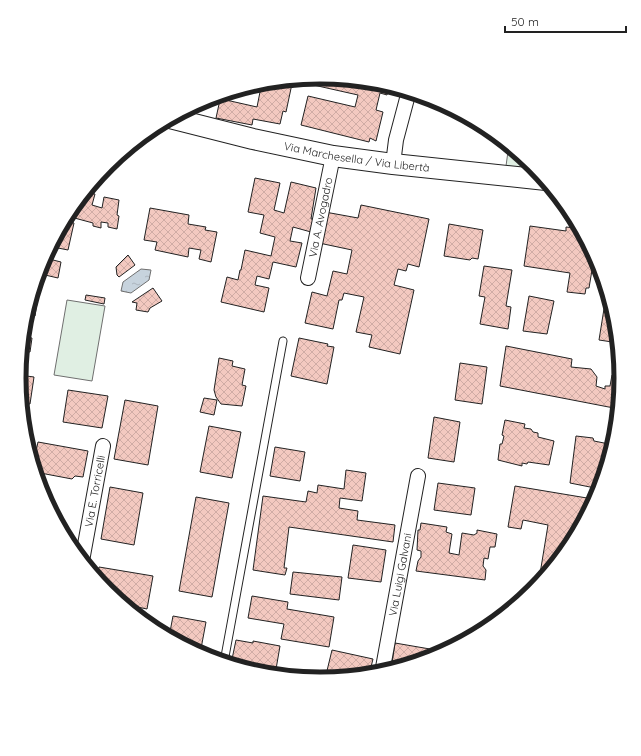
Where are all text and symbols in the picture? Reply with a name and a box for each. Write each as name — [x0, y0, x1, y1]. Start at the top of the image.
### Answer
scale bar — [505, 8, 626, 34]
text: 50 m — [511, 14, 539, 29]
street label: Via Marchesella / Via Libertà — [283, 139, 430, 175]
street label: Via A. Avogadro — [305, 176, 336, 259]
street label: Via E. Torricelli — [81, 454, 108, 528]
street label: Via Luigi Galvani — [386, 532, 414, 617]

